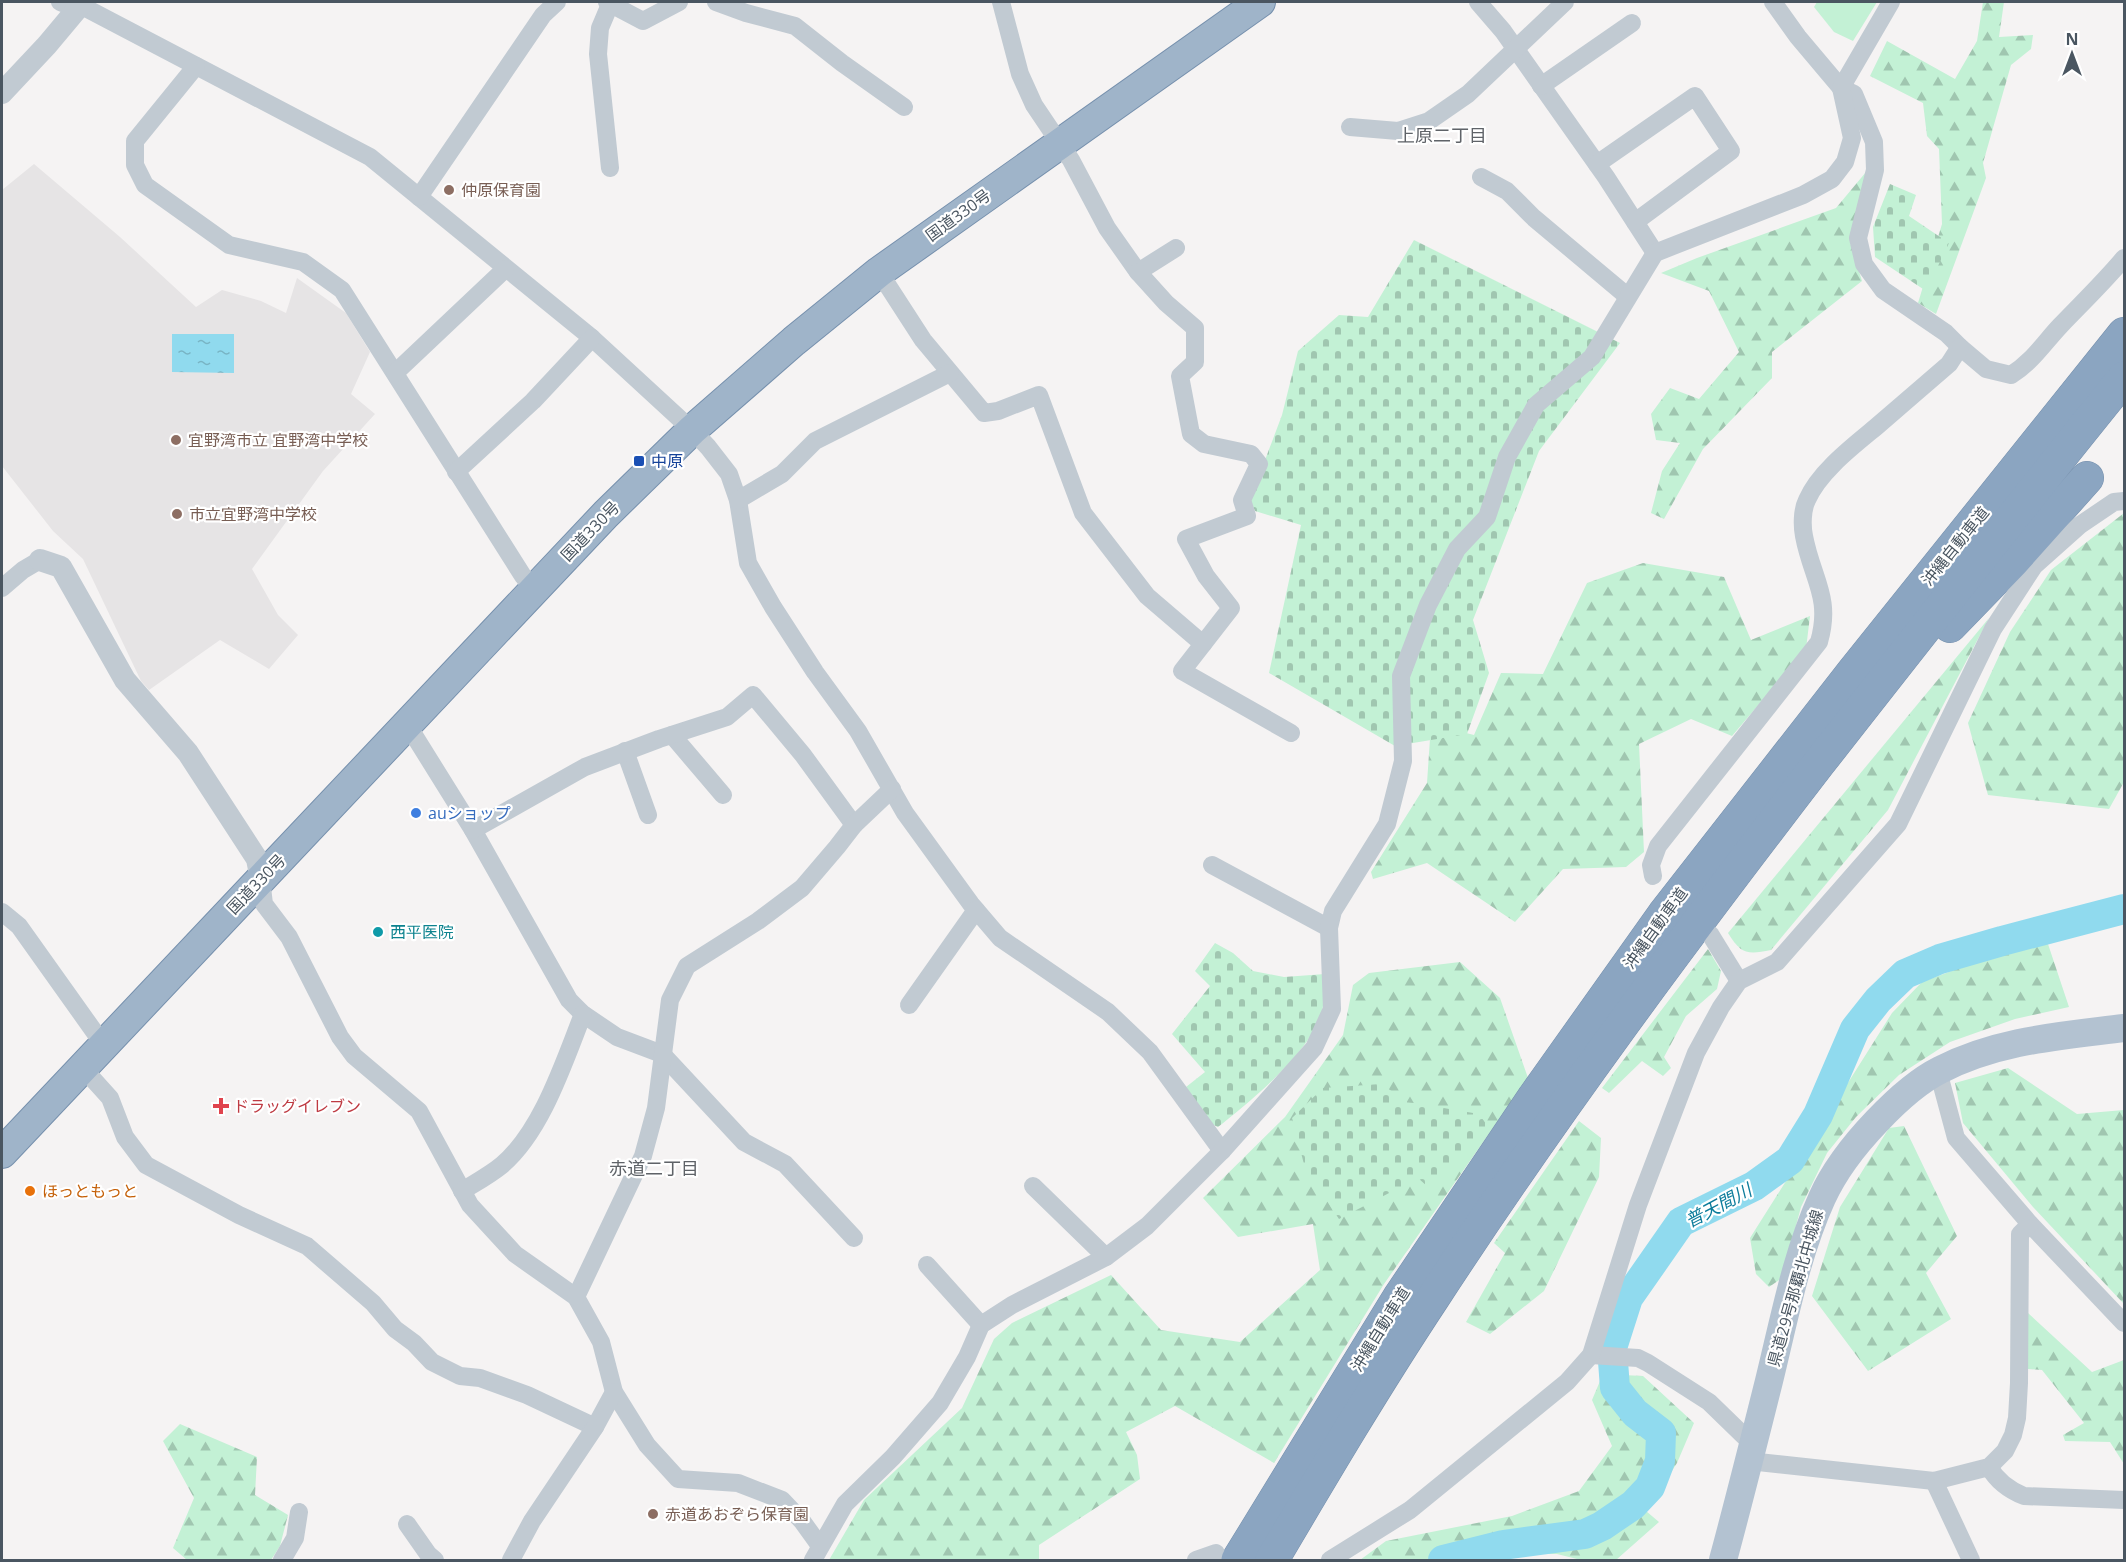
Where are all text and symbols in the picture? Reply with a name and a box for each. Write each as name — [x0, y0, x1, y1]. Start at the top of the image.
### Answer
north arrow — [2042, 24, 2102, 84]
text: N — [2065, 28, 2079, 50]
district label: 上原二丁目 — [1397, 123, 1487, 147]
place label: 仲原保育園 — [461, 179, 541, 201]
marker: 仲原保育園 — [442, 183, 456, 197]
street label: 国道330号 — [921, 184, 995, 246]
place label: 宜野湾市立 宜野湾中学校 — [188, 429, 368, 451]
marker: 宜野湾市立 宜野湾中学校 — [169, 433, 183, 447]
place label: 中原 — [651, 450, 683, 472]
marker: 中原 — [632, 454, 646, 468]
street label: 国道330号 — [556, 496, 624, 566]
street label: 沖縄自動車道 — [1916, 502, 1994, 590]
place label: 市立宜野湾中学校 — [189, 503, 317, 525]
marker: 市立宜野湾中学校 — [170, 507, 184, 521]
place label: auショップ — [428, 802, 511, 824]
marker: auショップ — [409, 806, 423, 820]
street label: 国道330号 — [222, 849, 290, 919]
street label: 沖縄自動車道 — [1618, 883, 1692, 973]
place label: 西平医院 — [390, 921, 454, 943]
marker: 西平医院 — [371, 925, 385, 939]
place label: ドラッグイレブン — [233, 1095, 361, 1117]
marker: ドラッグイレブン — [214, 1099, 228, 1113]
district label: 赤道二丁目 — [609, 1156, 699, 1180]
water label: 普天間川 — [1681, 1177, 1757, 1232]
place label: ほっともっと — [42, 1180, 138, 1202]
marker: ほっともっと — [23, 1184, 37, 1198]
street label: 県道29号那覇北中城線 — [1762, 1207, 1828, 1369]
street label: 沖縄自動車道 — [1345, 1282, 1415, 1376]
place label: 赤道あおぞら保育園 — [665, 1503, 809, 1525]
marker: 赤道あおぞら保育園 — [646, 1507, 660, 1521]

